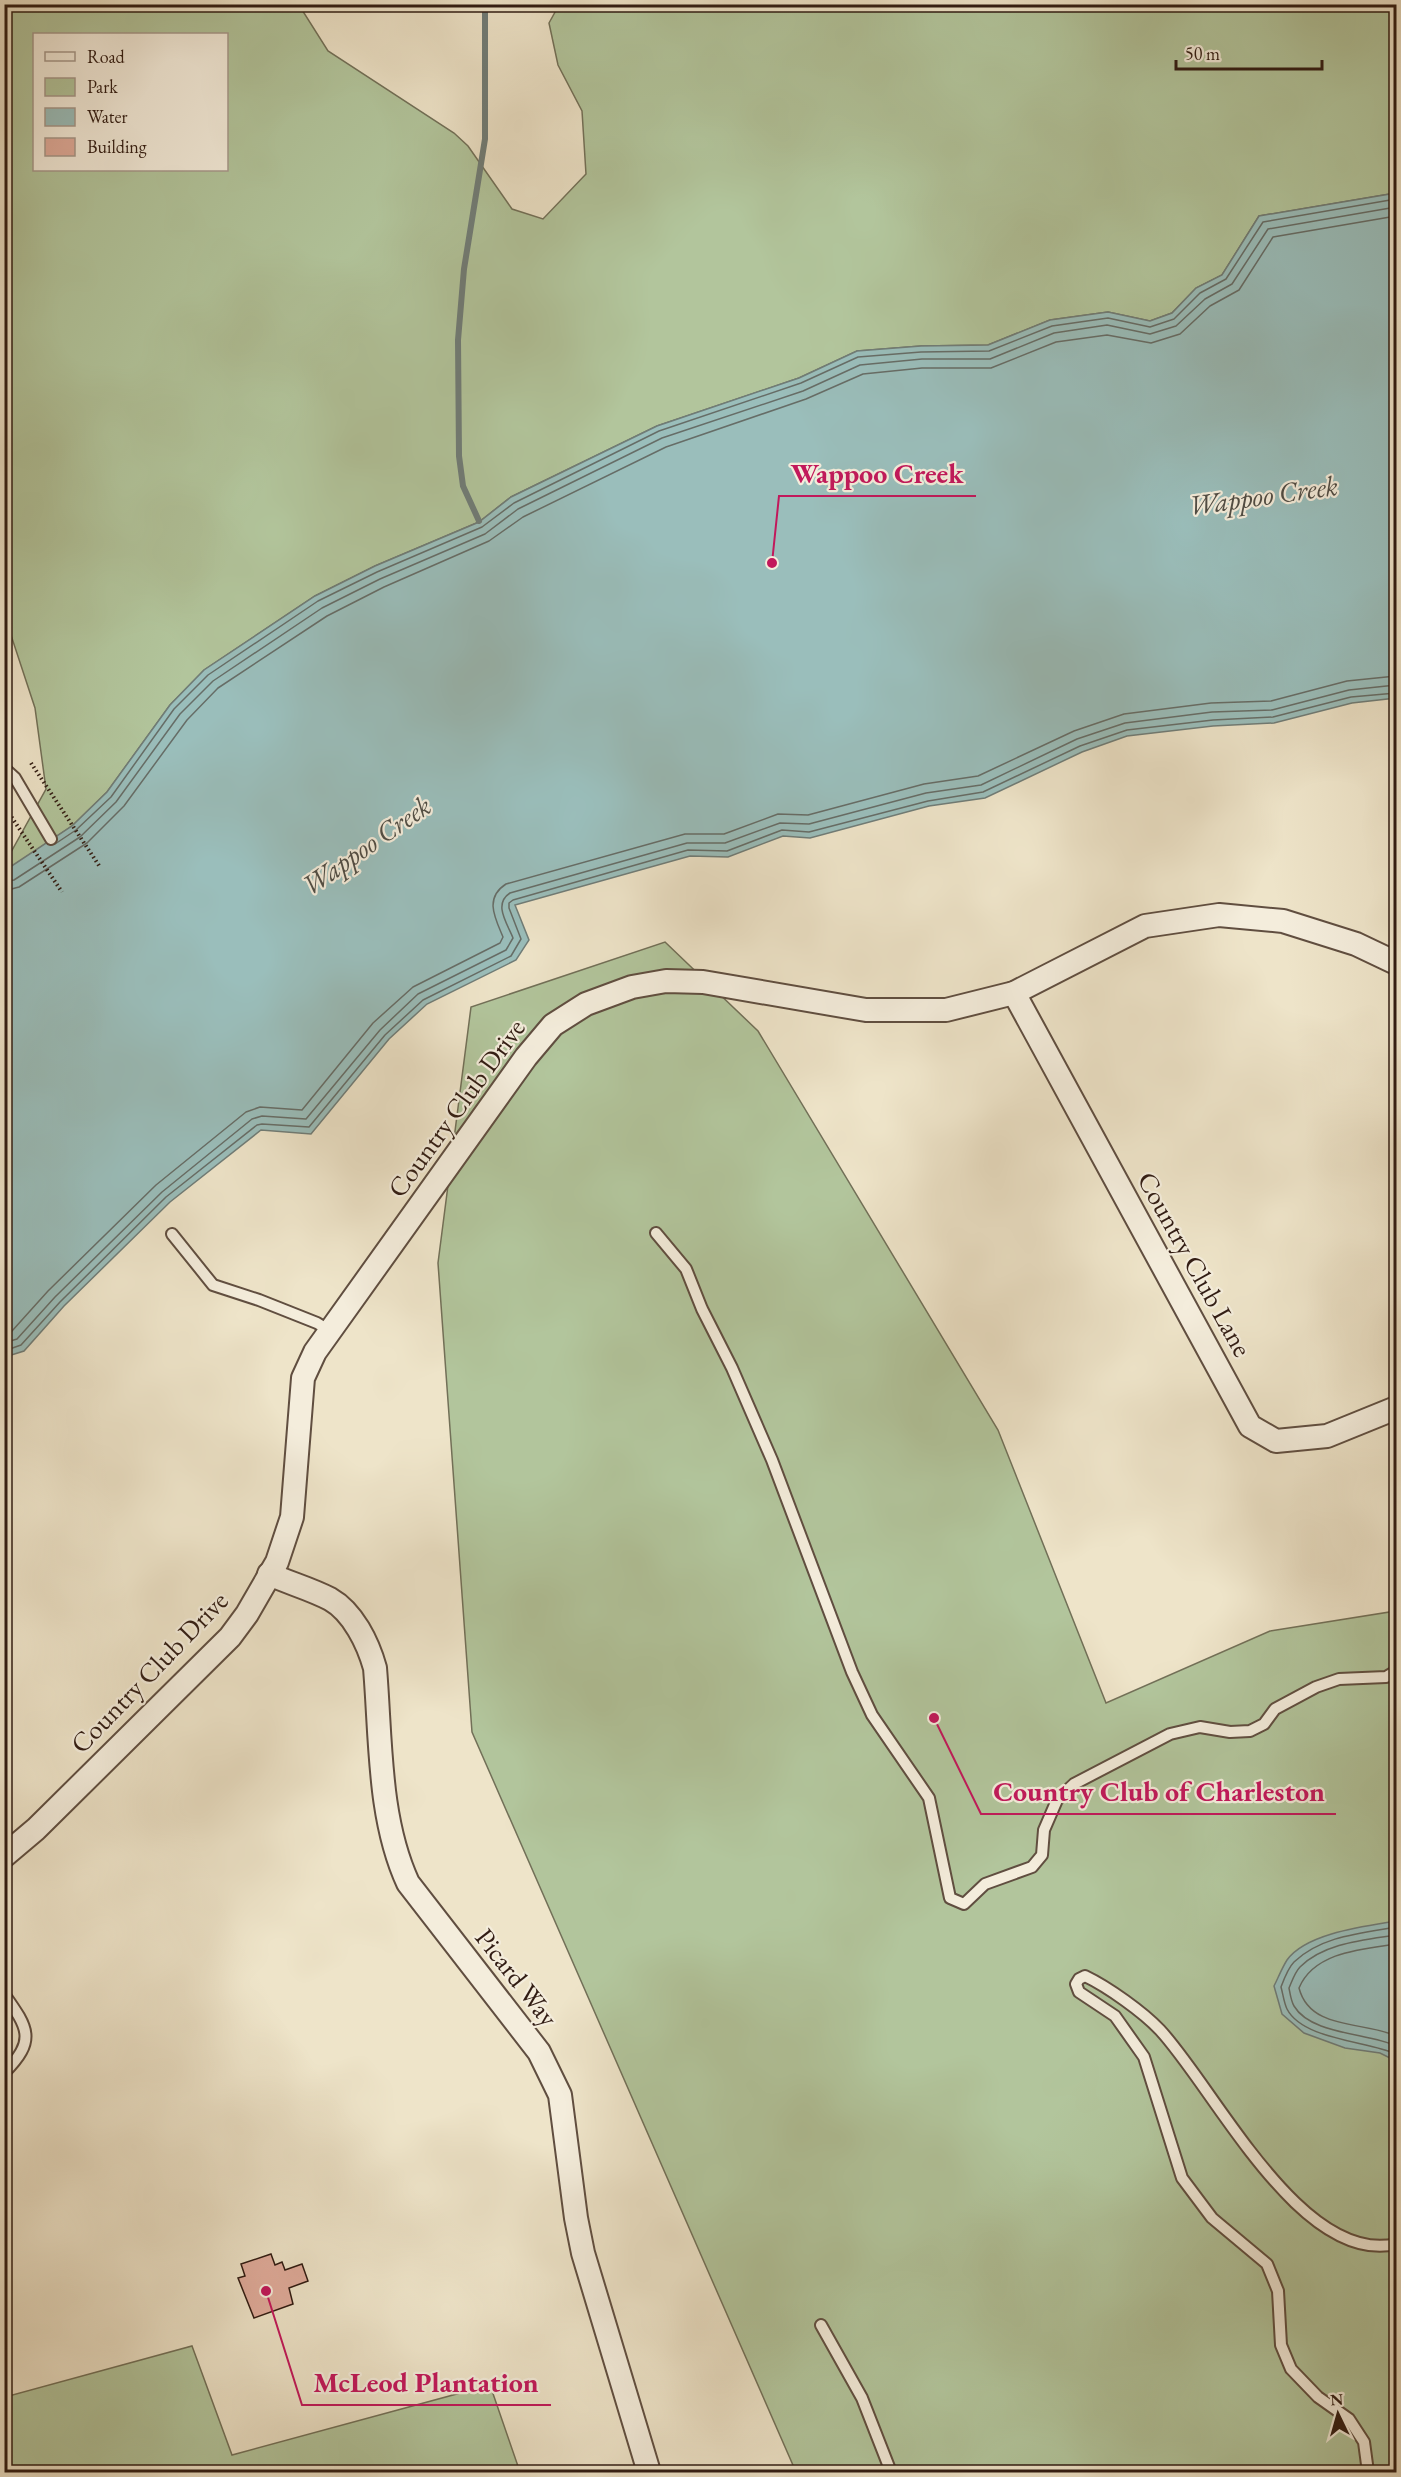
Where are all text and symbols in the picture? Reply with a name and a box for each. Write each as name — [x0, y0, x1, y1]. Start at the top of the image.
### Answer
legend — [33, 33, 228, 171]
scale bar — [1176, 33, 1322, 71]
text: 50 m — [1185, 42, 1220, 65]
text: Road — [87, 45, 126, 68]
text: Park — [87, 75, 118, 98]
text: Water — [87, 105, 128, 128]
text: Building — [87, 135, 147, 158]
callout: Wappoo Creek — [779, 450, 976, 496]
text: Wappoo Creek — [790, 455, 964, 491]
water label: Wappoo Creek — [1186, 467, 1340, 523]
water label: Wappoo Creek — [294, 787, 438, 903]
street label: Country Club Drive — [379, 1012, 533, 1204]
street label: Country Club Lane — [1130, 1165, 1260, 1363]
street label: Country Club Drive — [63, 1583, 235, 1761]
callout: Country Club of Charleston — [981, 1768, 1336, 1814]
text: Country Club of Charleston — [993, 1773, 1325, 1809]
street label: Picard Way — [468, 1921, 566, 2033]
callout: McLeod Plantation — [302, 2359, 551, 2405]
text: McLeod Plantation — [313, 2364, 539, 2400]
north arrow — [1308, 2384, 1368, 2444]
text: N — [1329, 2389, 1344, 2411]

